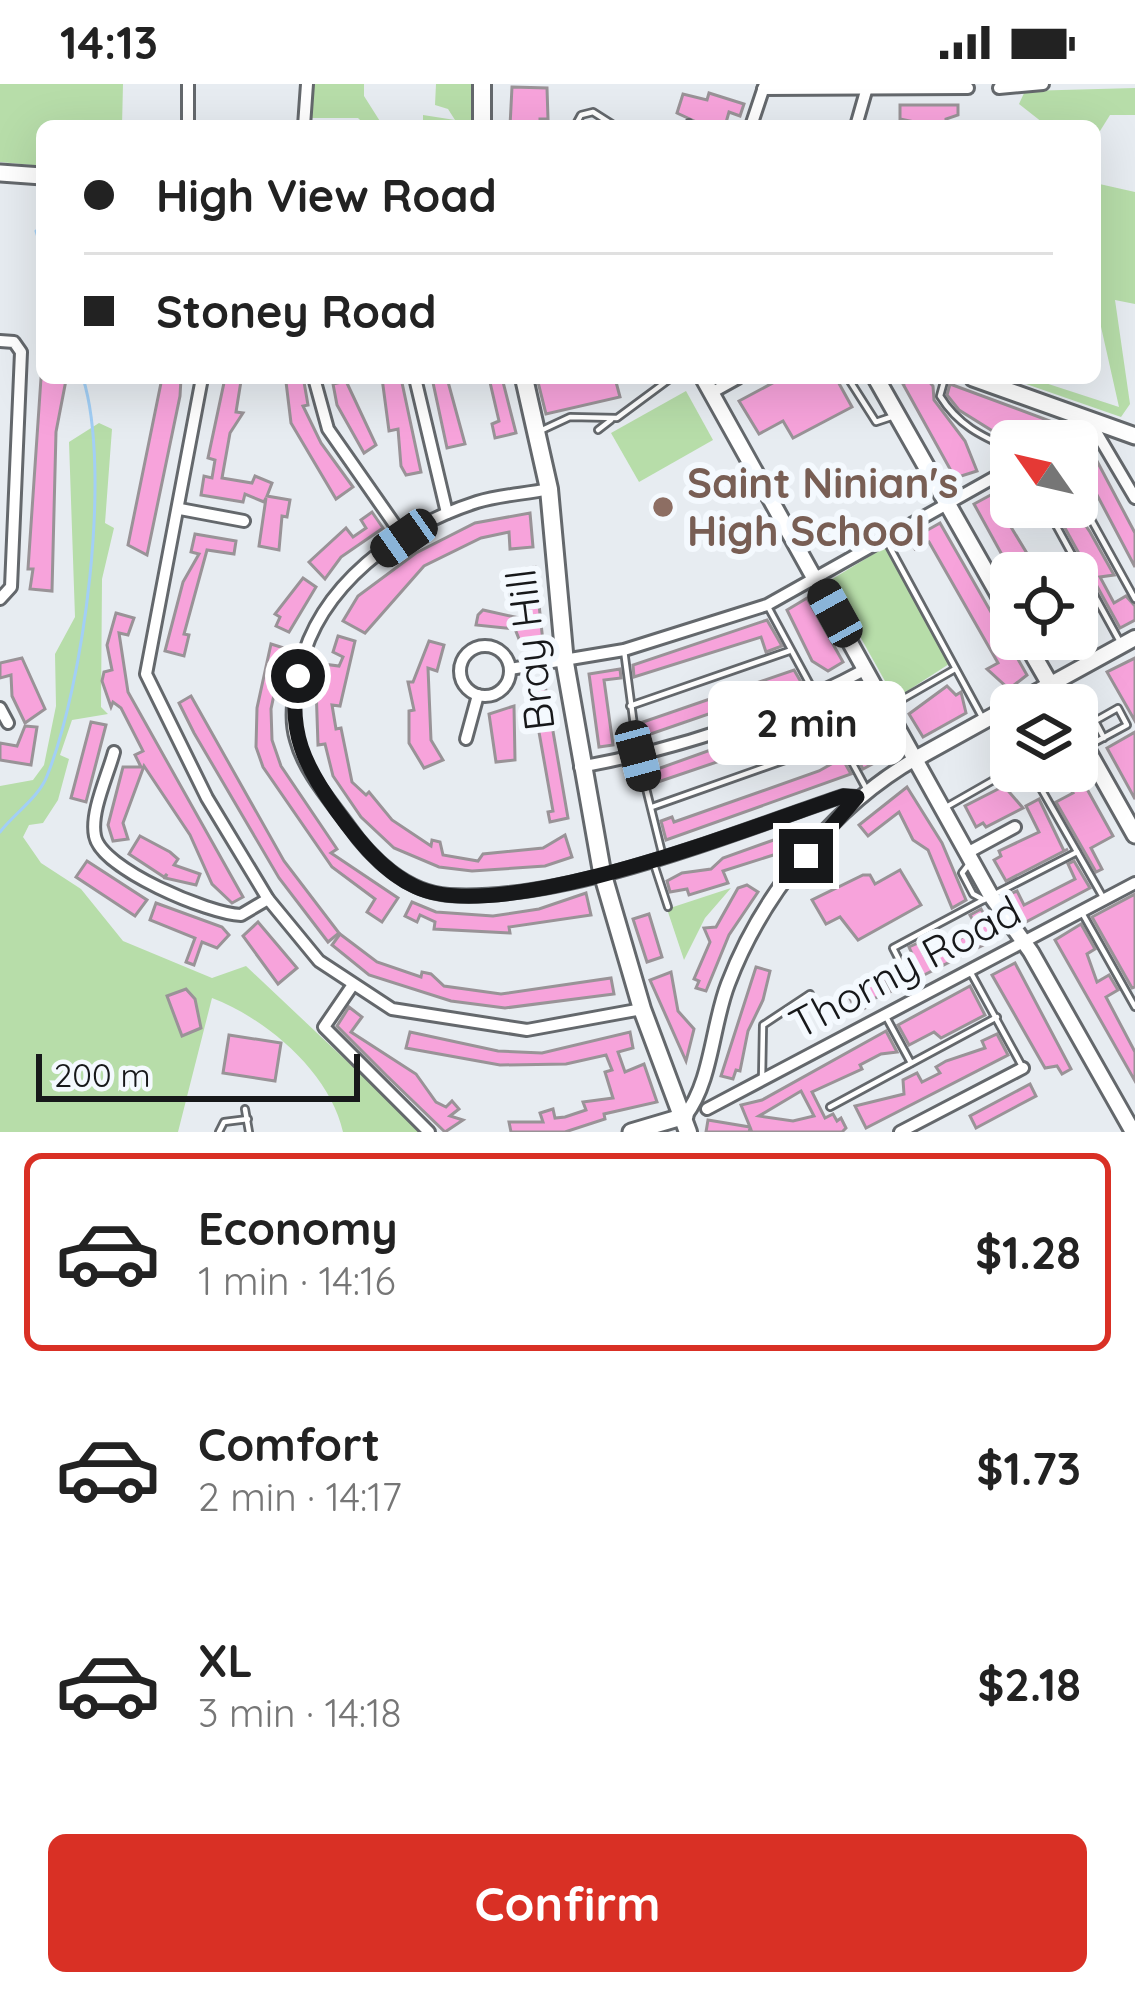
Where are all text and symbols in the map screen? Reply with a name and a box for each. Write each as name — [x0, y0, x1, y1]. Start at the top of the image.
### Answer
text: 14:13 — [60, 14, 158, 70]
text: High View Road — [156, 167, 497, 223]
text: Stoney Road — [156, 283, 437, 339]
north arrow — [990, 420, 1098, 528]
map controls — [990, 420, 1098, 792]
place label: Saint Ninian's High School — [687, 456, 959, 557]
marker: Saint Ninian's High School — [650, 494, 676, 520]
car — [364, 503, 444, 573]
button: locate — [990, 552, 1098, 660]
street label: Bray Hill — [493, 566, 566, 734]
car — [802, 573, 868, 653]
route start — [271, 649, 325, 703]
callout: 2 min — [707, 682, 905, 766]
button: layers — [990, 684, 1098, 792]
text: 2 min — [756, 698, 858, 747]
car — [611, 717, 665, 795]
route end — [779, 829, 833, 883]
street label: Thorny Road — [780, 883, 1029, 1050]
scale bar — [36, 1048, 360, 1101]
text: 200 m — [54, 1054, 151, 1095]
icon: car — [54, 1198, 162, 1306]
text: Economy — [198, 1200, 398, 1256]
text: $1.28 — [975, 1224, 1081, 1280]
text: 1 min · 14:16 — [198, 1256, 396, 1305]
icon: car — [54, 1414, 162, 1522]
text: Comfort — [198, 1416, 380, 1472]
text: $1.73 — [977, 1440, 1081, 1496]
text: 2 min · 14:17 — [198, 1472, 402, 1521]
icon: car — [54, 1630, 162, 1738]
text: XL — [198, 1632, 253, 1688]
text: $2.18 — [977, 1656, 1081, 1712]
text: 3 min · 14:18 — [198, 1688, 402, 1737]
button: Confirm — [48, 1834, 1087, 1972]

